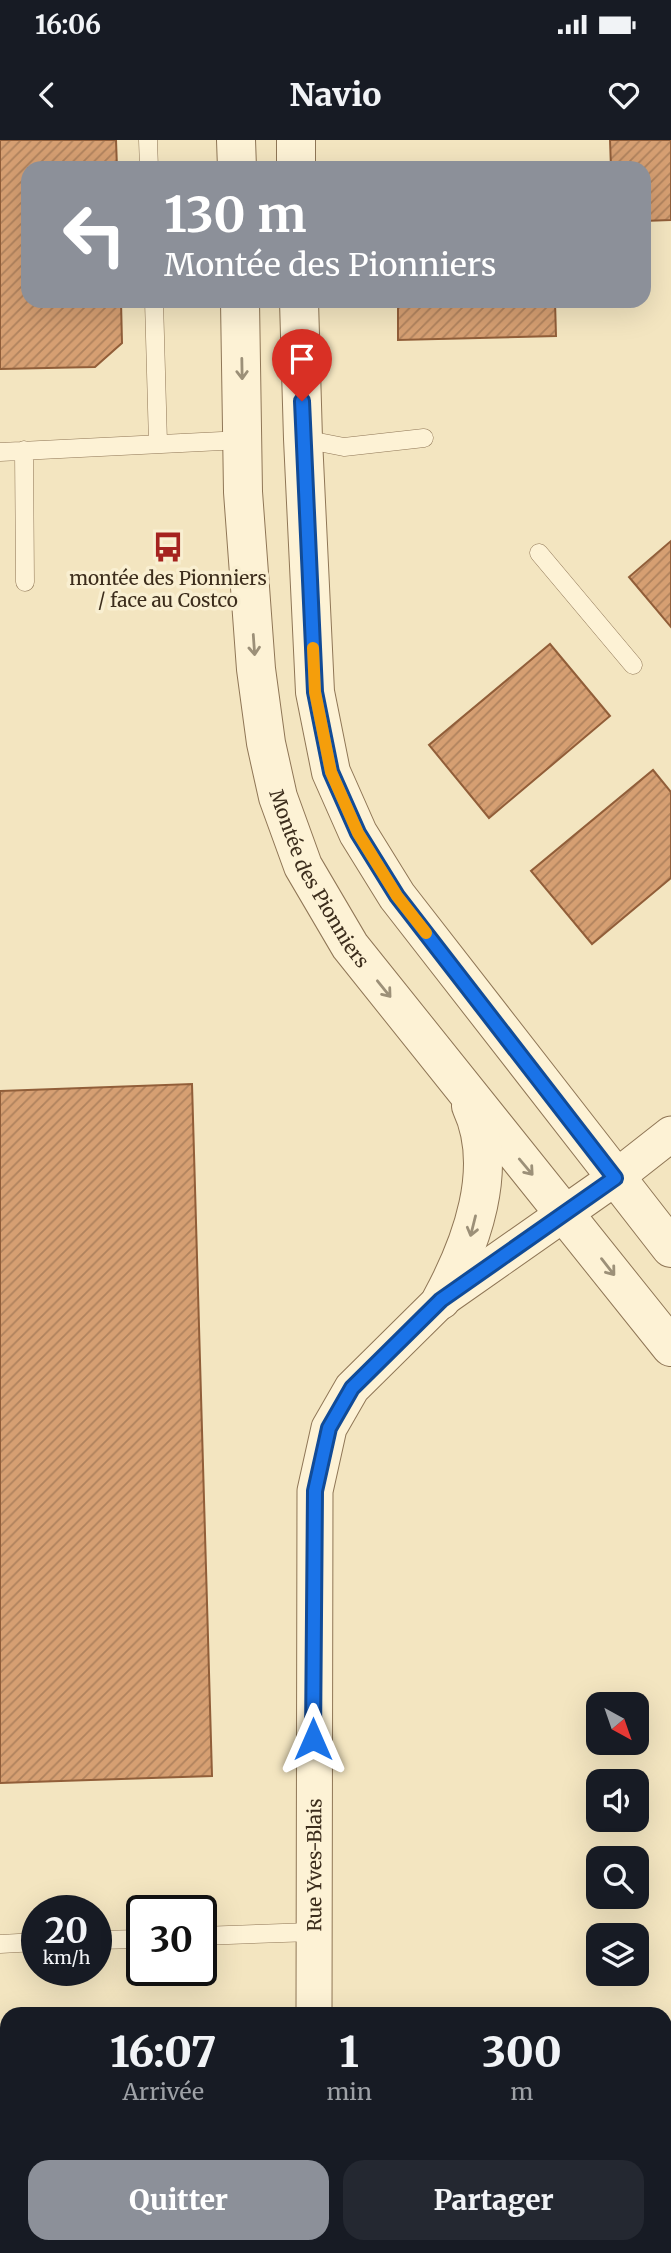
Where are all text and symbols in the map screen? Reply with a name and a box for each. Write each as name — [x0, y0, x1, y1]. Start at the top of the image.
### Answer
text: 16:06 — [35, 8, 101, 41]
text: Navio — [290, 75, 381, 115]
icon: back — [28, 76, 66, 114]
icon: heart — [605, 76, 643, 114]
text: 130 m — [164, 184, 307, 245]
icon: left — [49, 189, 140, 280]
text: Montée des Pionniers — [164, 245, 496, 285]
pin — [272, 329, 332, 401]
icon: arrive — [283, 340, 321, 378]
one-way arrow — [235, 357, 249, 380]
bus stop icon: montée des Pionniers / face au Costco — [151, 530, 185, 564]
place label: montée des Pionniers / face au Costco — [69, 566, 267, 612]
one-way arrow — [248, 634, 261, 656]
street label: Montée des Pionniers — [264, 786, 374, 972]
one-way arrow — [376, 979, 391, 997]
one-way arrow — [518, 1157, 534, 1175]
one-way arrow — [466, 1214, 479, 1237]
one-way arrow — [600, 1258, 615, 1276]
north arrow — [586, 1692, 649, 1755]
map controls — [586, 1692, 649, 1986]
position arrow — [276, 1702, 350, 1776]
button: sound — [586, 1769, 649, 1832]
street label: Rue Yves-Blais — [302, 1798, 326, 1932]
button: search — [586, 1846, 649, 1909]
speed limit sign: 30 — [126, 1895, 217, 1986]
text: 20 — [45, 1909, 88, 1953]
button: layers — [586, 1923, 649, 1986]
text: km/h — [43, 1946, 90, 1969]
text: 16:07 — [110, 2026, 216, 2078]
text: 1 — [339, 2026, 359, 2078]
text: 300 — [482, 2026, 562, 2078]
text: Arrivée — [122, 2077, 204, 2106]
text: min — [326, 2077, 372, 2106]
text: m — [511, 2077, 533, 2106]
button: Quitter — [28, 2160, 329, 2240]
button: Partager — [343, 2160, 644, 2240]

